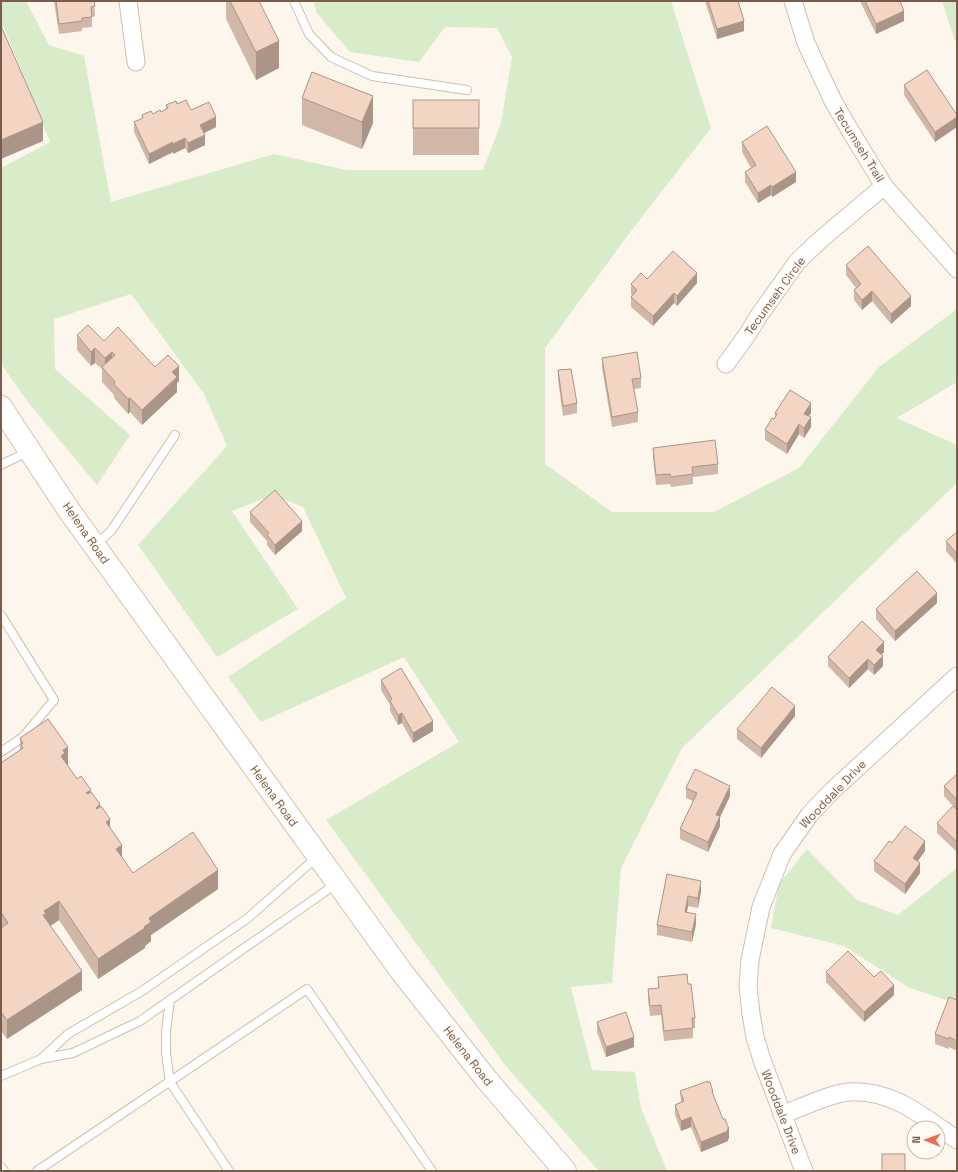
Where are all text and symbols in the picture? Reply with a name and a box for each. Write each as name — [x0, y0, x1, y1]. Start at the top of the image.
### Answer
street label: Tecumseh Trail — [830, 105, 888, 185]
street label: Tecumseh Circle — [741, 253, 809, 339]
street label: Helena Road — [59, 499, 113, 567]
street label: Wooddale Drive — [796, 756, 870, 832]
street label: Helena Road — [246, 762, 302, 830]
street label: Helena Road — [440, 1023, 496, 1089]
street label: Wooddale Drive — [758, 1067, 804, 1157]
north arrow — [906, 1120, 946, 1160]
text: N — [909, 1136, 923, 1144]

